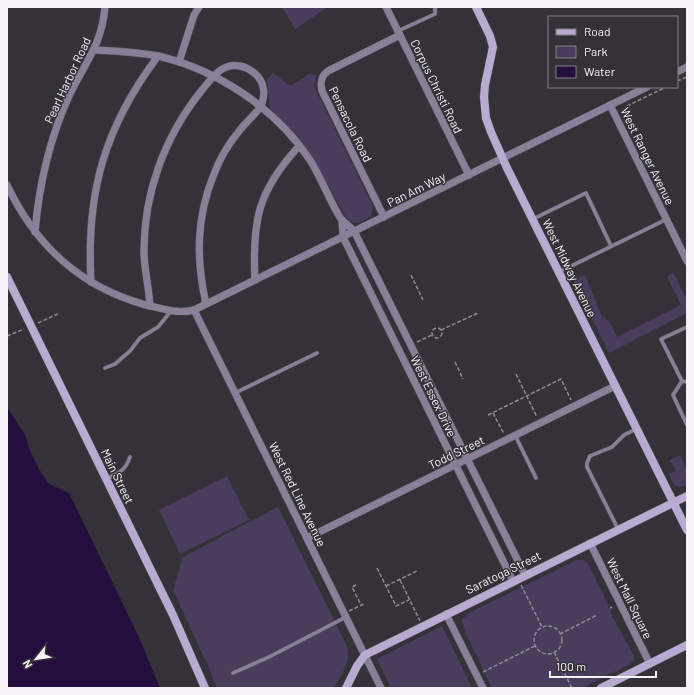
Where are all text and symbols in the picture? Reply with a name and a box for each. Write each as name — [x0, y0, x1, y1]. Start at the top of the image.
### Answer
legend — [548, 16, 678, 88]
text: Road — [584, 24, 611, 38]
street label: Pearl Harbor Road — [41, 35, 93, 125]
street label: Corpus Christi Road — [408, 37, 466, 135]
text: Park — [584, 44, 608, 58]
text: Water — [584, 64, 616, 78]
street label: Pensacola Road — [327, 84, 375, 164]
street label: West Ranger Avenue — [618, 105, 678, 207]
street label: Pan Am Way — [385, 169, 448, 209]
street label: West Midway Avenue — [540, 217, 600, 319]
street label: West Essex Drive — [408, 353, 460, 439]
street label: Todd Street — [426, 432, 486, 472]
street label: West Red Line Avenue — [267, 439, 329, 549]
street label: Main Street — [99, 446, 137, 506]
street label: Saratoga Street — [463, 548, 543, 596]
street label: West Mall Square — [604, 555, 656, 641]
north arrow — [16, 639, 56, 679]
scale bar — [550, 653, 656, 679]
text: N — [19, 658, 34, 671]
text: 100 m — [556, 659, 586, 673]

